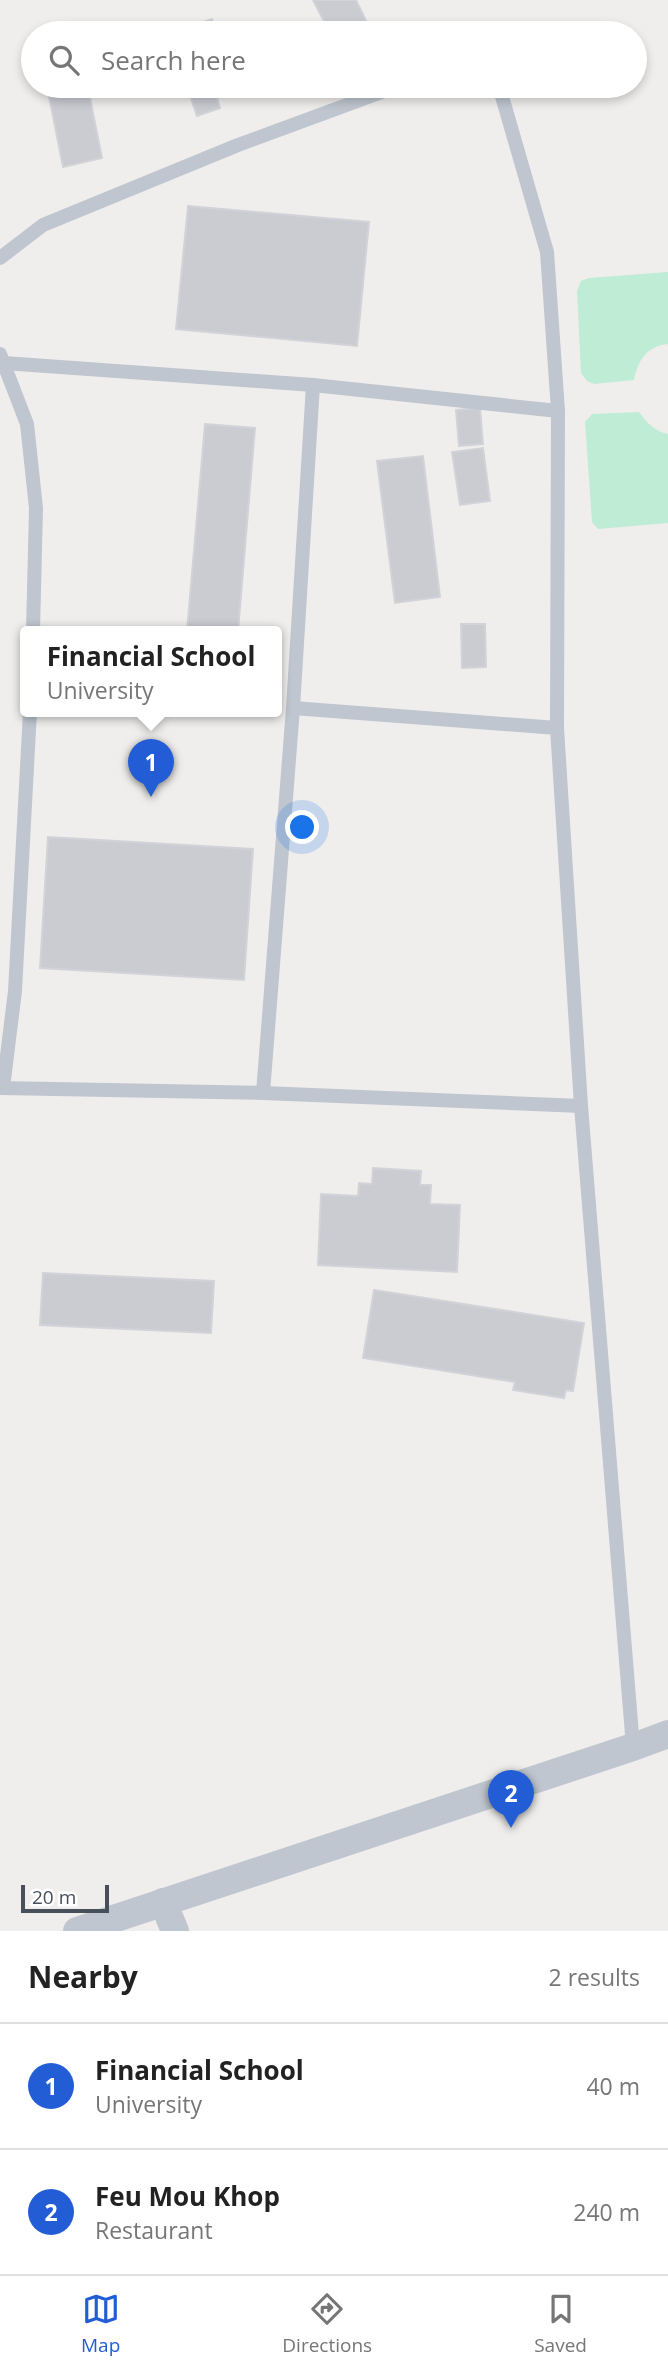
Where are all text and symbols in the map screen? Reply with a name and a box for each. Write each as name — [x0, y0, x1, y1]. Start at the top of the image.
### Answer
search box — [21, 21, 647, 98]
icon: search — [45, 41, 83, 79]
text: Search here — [101, 42, 246, 78]
popup — [20, 626, 282, 717]
text: Financial School — [47, 638, 255, 674]
text: University — [47, 674, 154, 706]
pin: 1 — [128, 739, 174, 797]
your location — [285, 810, 319, 844]
pin: 2 — [488, 1770, 534, 1828]
scale bar — [21, 1882, 108, 1914]
text: 20 m — [32, 1884, 76, 1910]
text: Nearby — [28, 1956, 138, 1997]
text: 2 results — [549, 1961, 640, 1993]
text: Financial School — [95, 2052, 304, 2088]
text: 1 — [44, 2070, 58, 2102]
text: 40 m — [586, 2070, 640, 2102]
text: University — [95, 2088, 202, 2120]
text: Feu Mou Khop — [95, 2178, 280, 2214]
text: 2 — [44, 2196, 58, 2228]
text: 240 m — [573, 2196, 640, 2228]
text: Restaurant — [95, 2214, 213, 2246]
tab: Map — [81, 2290, 120, 2358]
tab: Directions — [282, 2290, 372, 2358]
tab: Saved — [534, 2290, 587, 2358]

